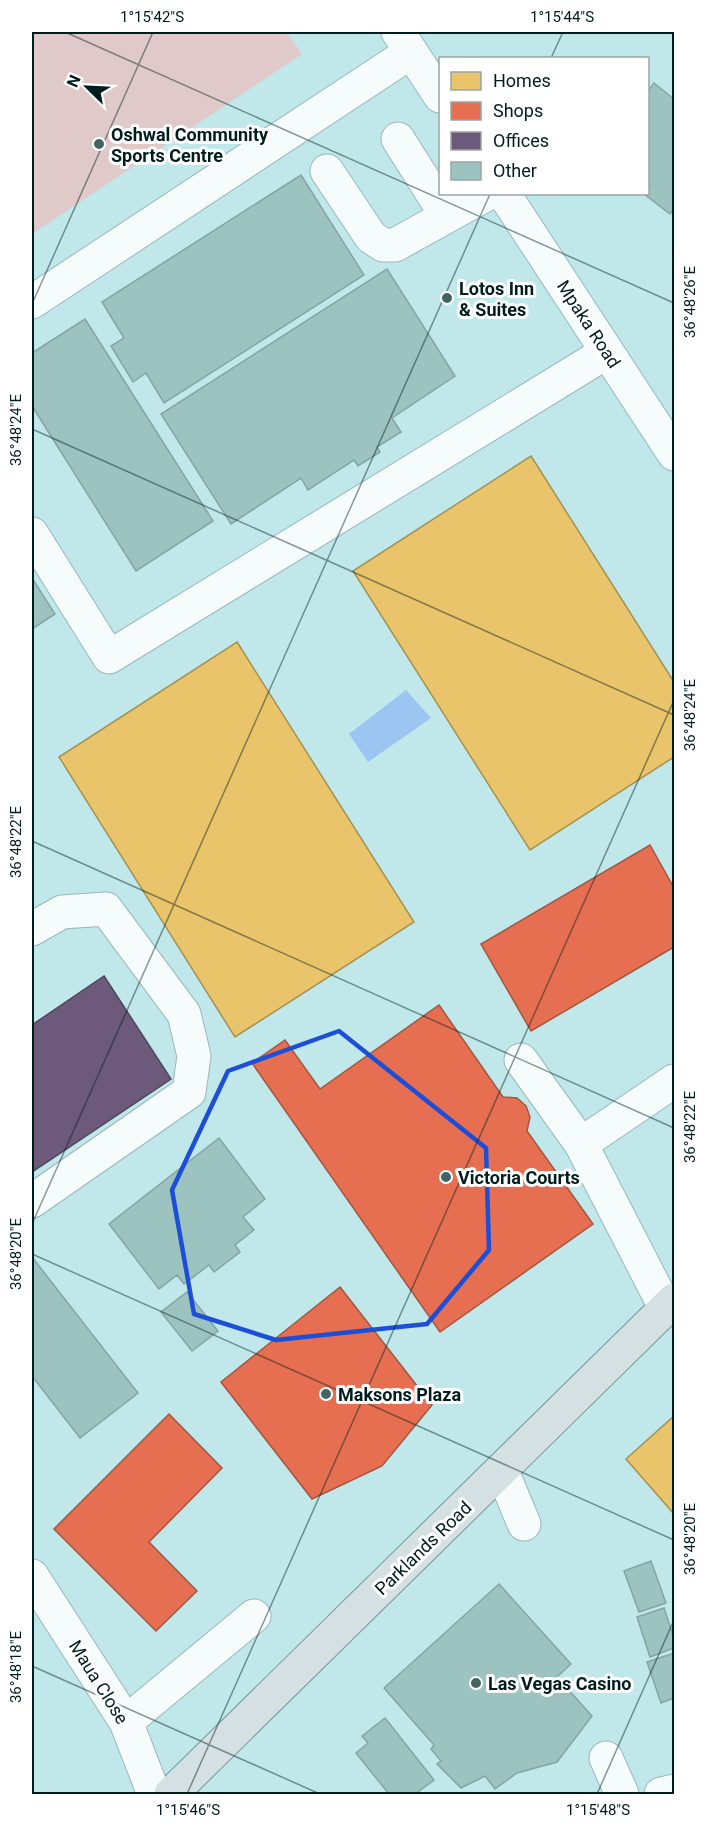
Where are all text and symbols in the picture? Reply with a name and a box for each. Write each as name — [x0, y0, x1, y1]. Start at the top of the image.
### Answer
text: 1°15'42"S — [120, 8, 184, 26]
text: 1°15'44"S — [530, 8, 594, 26]
north arrow — [57, 57, 117, 117]
legend — [439, 57, 649, 195]
text: Homes — [493, 70, 551, 91]
text: N — [63, 72, 85, 90]
text: Shops — [493, 100, 543, 121]
place label: Oshwal Community Sports Centre — [111, 124, 269, 166]
text: Offices — [493, 130, 549, 151]
marker: Oshwal Community Sports Centre — [92, 137, 106, 151]
text: Other — [493, 160, 537, 181]
text: 36°48'26"E — [681, 265, 699, 338]
street label: Mpaka Road — [553, 276, 625, 372]
place label: Lotos Inn & Suites — [459, 278, 534, 320]
marker: Lotos Inn & Suites — [440, 291, 454, 305]
text: 36°48'24"E — [7, 393, 25, 466]
text: 36°48'24"E — [681, 678, 699, 751]
text: 36°48'22"E — [7, 805, 25, 878]
text: 36°48'22"E — [681, 1090, 699, 1163]
place label: Victoria Courts — [458, 1167, 580, 1188]
marker: Victoria Courts — [439, 1170, 453, 1184]
text: 36°48'20"E — [7, 1217, 25, 1290]
place label: Maksons Plaza — [338, 1384, 461, 1405]
marker: Maksons Plaza — [319, 1387, 333, 1401]
street label: Parklands Road — [371, 1497, 475, 1599]
text: 36°48'20"E — [681, 1502, 699, 1575]
text: 36°48'18"E — [7, 1630, 25, 1703]
street label: Maua Close — [65, 1636, 133, 1728]
place label: Las Vegas Casino — [488, 1673, 632, 1694]
marker: Las Vegas Casino — [469, 1676, 483, 1690]
text: 1°15'46"S — [156, 1801, 220, 1819]
text: 1°15'48"S — [566, 1801, 630, 1819]

